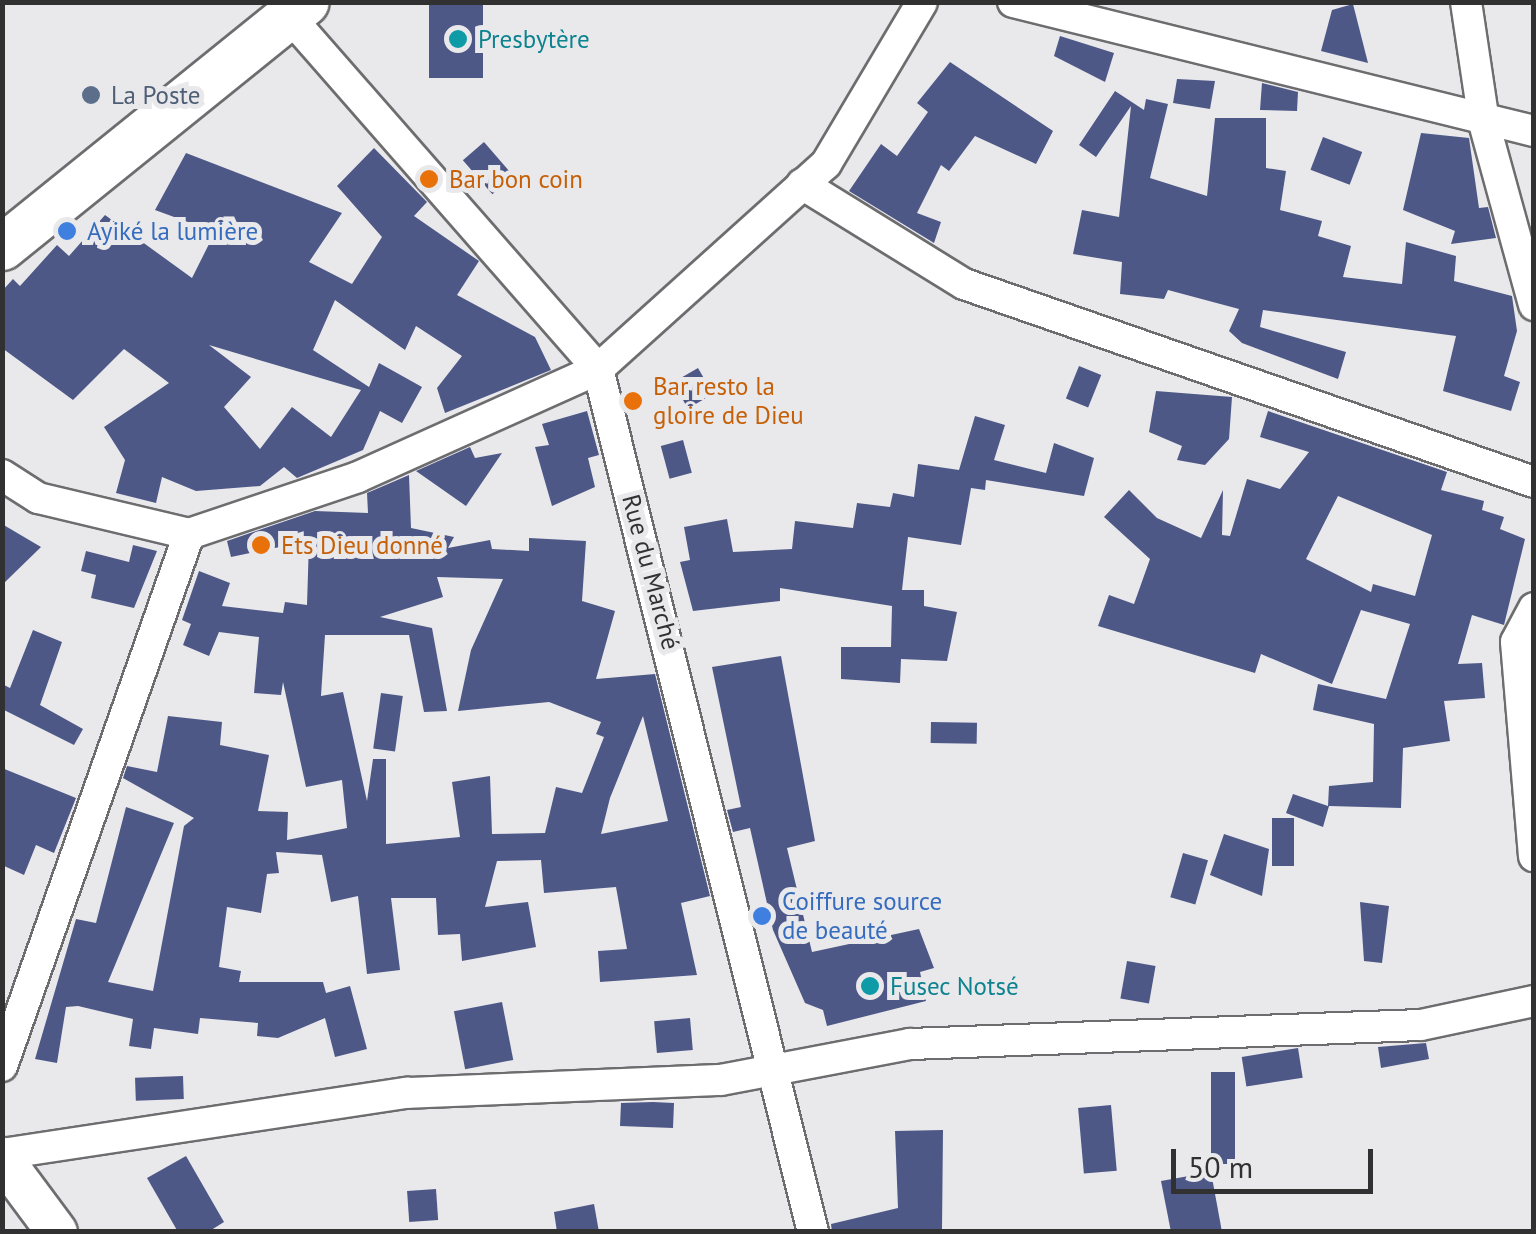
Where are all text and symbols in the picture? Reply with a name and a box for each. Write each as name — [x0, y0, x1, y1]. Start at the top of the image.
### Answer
place label: Presbytère — [478, 24, 590, 54]
marker: Presbytère — [447, 28, 469, 50]
place label: La Poste — [111, 80, 200, 110]
marker: La Poste — [80, 84, 102, 106]
place label: Bar bon coin — [449, 164, 583, 194]
marker: Bar bon coin — [418, 168, 440, 190]
place label: Ayiké la lumière — [87, 216, 258, 246]
marker: Ayiké la lumière — [56, 220, 78, 242]
place label: Bar resto la gloire de Dieu — [653, 372, 804, 431]
marker: Bar resto la gloire de Dieu — [622, 390, 644, 412]
street label: Rue du Marché — [616, 491, 686, 653]
place label: Ets Dieu donné — [281, 530, 443, 560]
marker: Ets Dieu donné — [250, 534, 272, 556]
place label: Coiffure source de beauté — [782, 887, 942, 946]
marker: Coiffure source de beauté — [751, 905, 773, 927]
place label: Fusec Notsé — [890, 971, 1019, 1001]
marker: Fusec Notsé — [859, 975, 881, 997]
scale bar — [1176, 1129, 1378, 1191]
text: 50 m — [1188, 1147, 1253, 1186]

